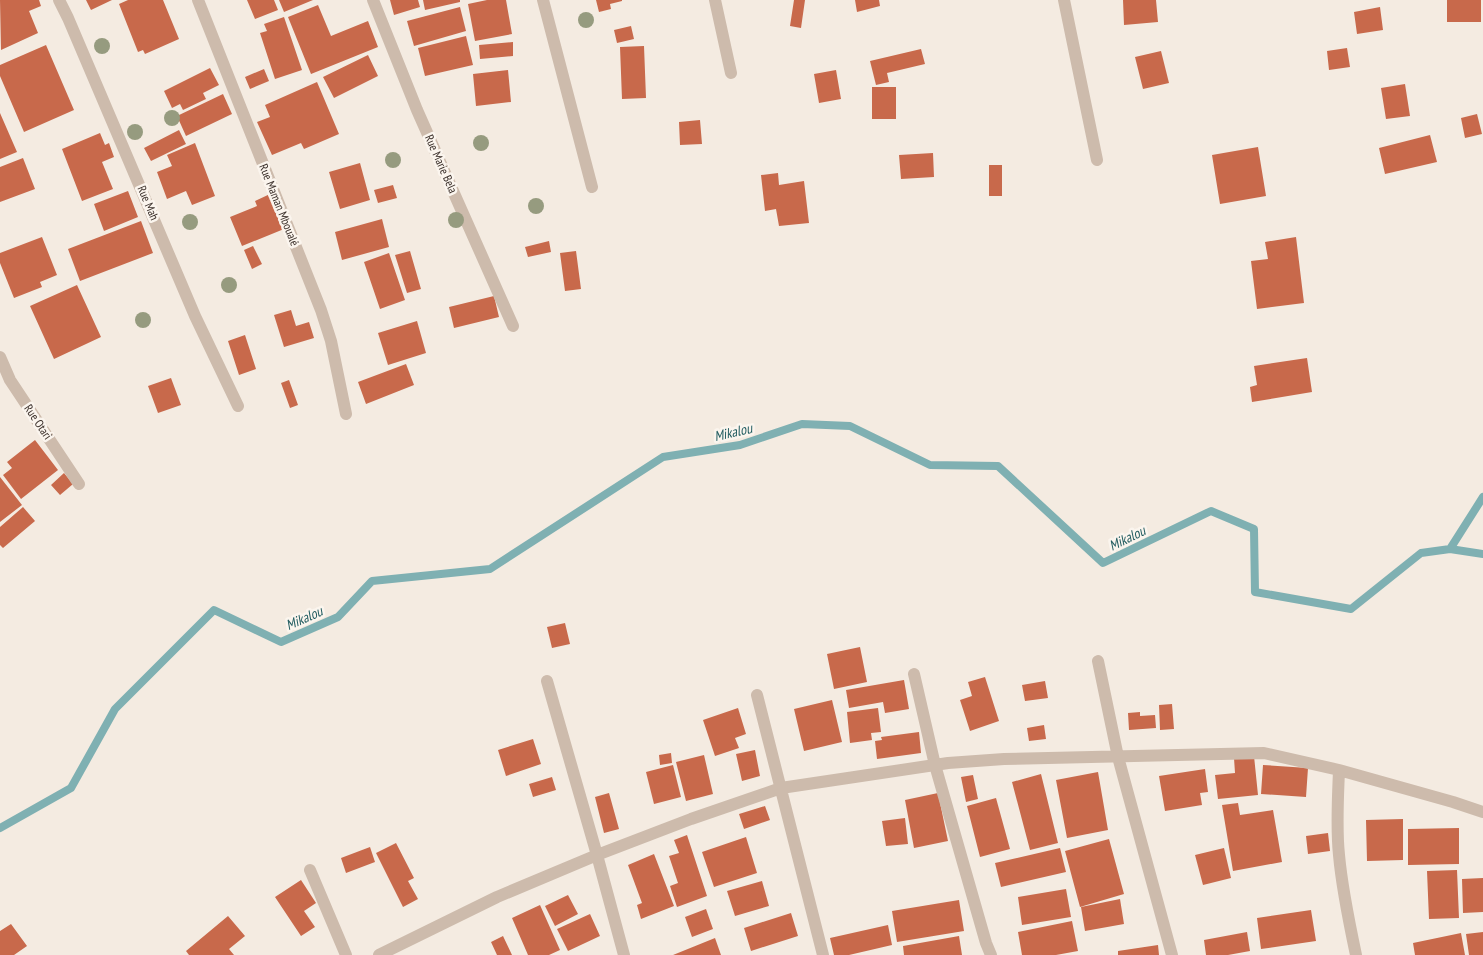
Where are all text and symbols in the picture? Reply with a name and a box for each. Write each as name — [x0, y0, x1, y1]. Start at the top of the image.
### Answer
street label: Rue Marie Bela — [422, 132, 461, 196]
street label: Rue Maman Mboualé — [256, 162, 303, 248]
street label: Rue Mah — [134, 183, 162, 222]
street label: Rue Otari — [21, 401, 56, 442]
water label: Mikalou — [712, 419, 755, 445]
water label: Mikalou — [1106, 521, 1149, 555]
water label: Mikalou — [283, 602, 326, 634]

